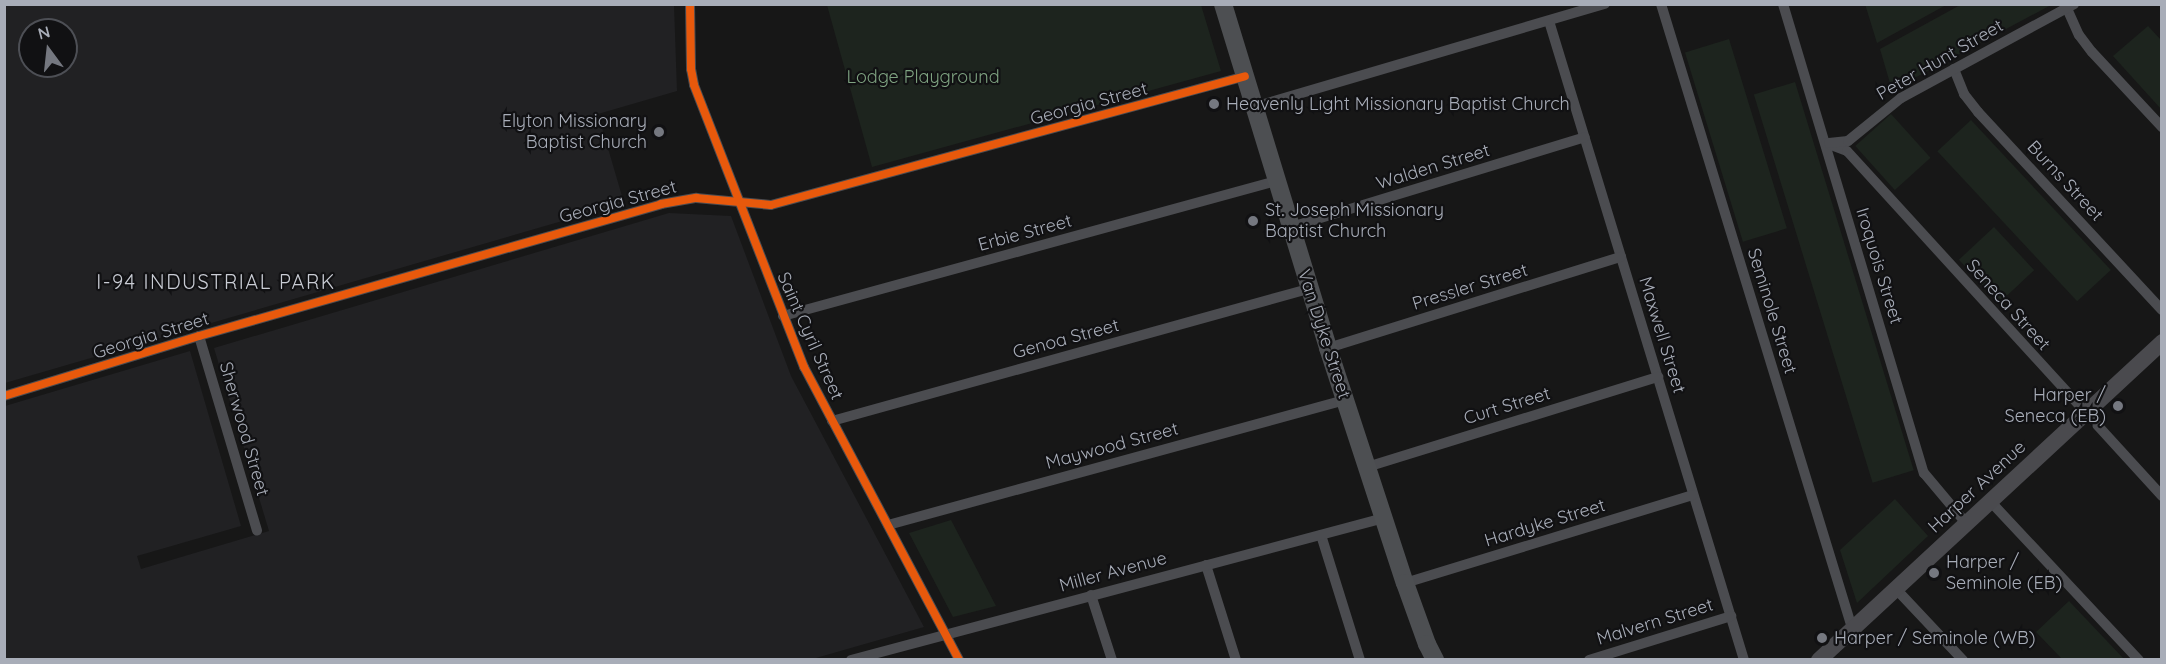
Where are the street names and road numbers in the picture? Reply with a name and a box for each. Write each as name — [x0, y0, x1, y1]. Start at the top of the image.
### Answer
street label: Peter Hunt Street — [1873, 15, 2007, 105]
street label: Georgia Street — [1028, 78, 1150, 130]
street label: Burns Street — [2022, 136, 2108, 226]
street label: Walden Street — [1374, 139, 1492, 195]
street label: Georgia Street — [557, 176, 679, 228]
street label: Iroquois Street — [1851, 205, 1907, 327]
street label: Erbie Street — [976, 210, 1074, 256]
street label: Seminole Street — [1743, 246, 1801, 376]
street label: Seneca Street — [1961, 255, 2055, 355]
street label: Pressler Street — [1410, 259, 1530, 315]
street label: Van Dyke Street — [1293, 267, 1355, 401]
street label: Saint Cyril Street — [772, 269, 848, 403]
street label: Maxwell Street — [1634, 274, 1690, 396]
street label: Georgia Street — [90, 308, 212, 364]
street label: Genoa Street — [1011, 314, 1121, 364]
street label: Sherwood Street — [215, 359, 273, 499]
street label: Curt Street — [1461, 383, 1553, 429]
street label: Maywood Street — [1043, 418, 1181, 474]
street label: Harper Avenue — [1924, 436, 2030, 538]
street label: Hardyke Street — [1482, 494, 1608, 552]
street label: Miller Avenue — [1057, 547, 1169, 597]
street label: Malvern Street — [1594, 594, 1716, 650]

